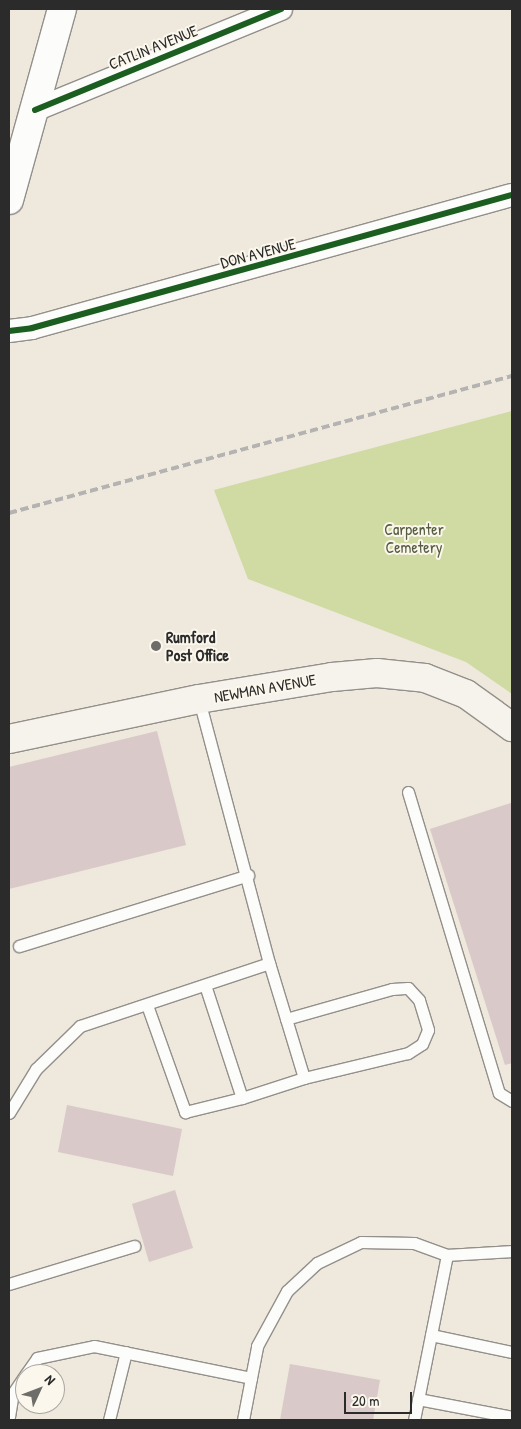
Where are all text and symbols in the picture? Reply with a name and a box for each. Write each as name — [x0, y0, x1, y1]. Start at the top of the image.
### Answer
street label: CATLIN AVENUE — [106, 20, 200, 74]
street label: DON AVENUE — [218, 234, 298, 272]
park label: Carpenter Cemetery — [384, 519, 444, 557]
place label: Rumford Post Office — [166, 627, 229, 665]
marker: Rumford Post Office — [150, 640, 162, 652]
street label: NEWMAN AVENUE — [213, 670, 317, 706]
north arrow — [15, 1364, 65, 1414]
text: N — [41, 1370, 60, 1388]
scale bar — [346, 1382, 414, 1414]
text: 20 m — [352, 1390, 379, 1411]

